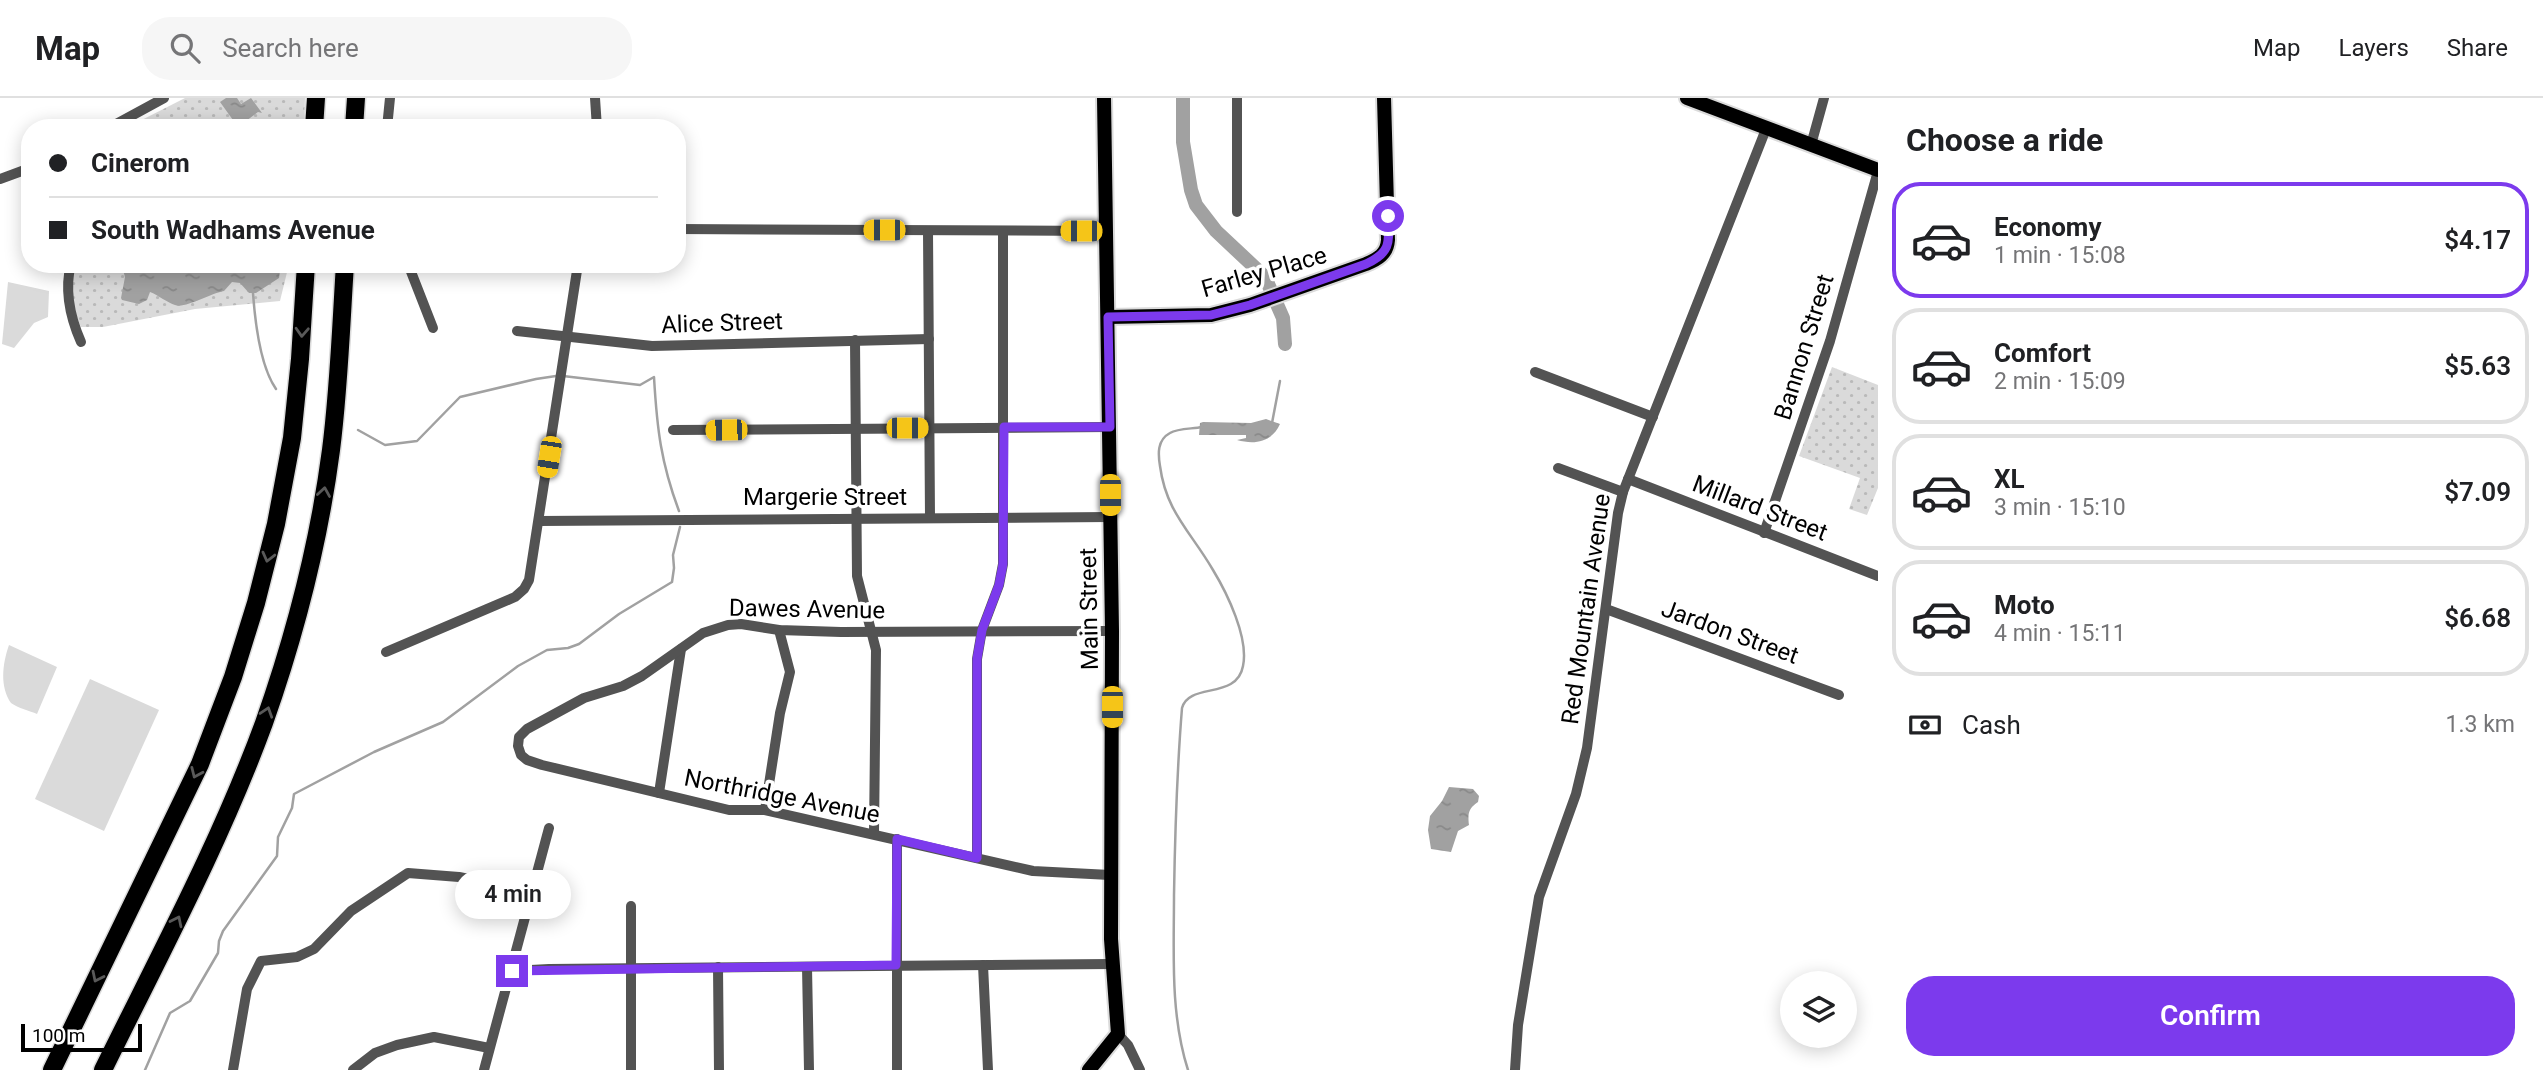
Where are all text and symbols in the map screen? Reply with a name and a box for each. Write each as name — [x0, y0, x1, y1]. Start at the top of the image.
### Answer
search box — [142, 17, 632, 80]
text: Map — [35, 29, 100, 68]
icon: search — [166, 29, 204, 67]
text: Search here — [222, 33, 359, 63]
text: Map — [2253, 34, 2301, 62]
text: Layers — [2339, 34, 2409, 62]
text: Share — [2447, 34, 2508, 62]
text: Choose a ride — [1906, 121, 2103, 159]
text: Cinerom — [91, 148, 190, 178]
route start — [1372, 200, 1404, 232]
icon: car — [1910, 209, 1973, 272]
text: Economy — [1994, 212, 2101, 242]
text: South Wadhams Avenue — [91, 215, 375, 245]
car — [864, 220, 906, 241]
car — [1061, 221, 1103, 242]
text: $4.17 — [2444, 225, 2511, 255]
street label: Farley Place — [1198, 241, 1330, 303]
text: 1 min · 15:08 — [1994, 242, 2126, 269]
street label: Bannon Street — [1769, 271, 1839, 423]
street label: Alice Street — [661, 307, 784, 339]
one-way arrow — [295, 327, 310, 338]
icon: car — [1910, 335, 1973, 398]
text: Comfort — [1994, 338, 2091, 368]
text: $5.63 — [2444, 351, 2511, 381]
text: 2 min · 15:09 — [1994, 368, 2126, 395]
car — [887, 418, 929, 439]
car — [705, 419, 748, 441]
car — [536, 435, 563, 479]
icon: car — [1910, 461, 1973, 524]
text: XL — [1994, 464, 2025, 494]
street label: Millard Street — [1689, 469, 1832, 547]
car — [1100, 474, 1121, 516]
text: $7.09 — [2444, 477, 2511, 507]
street label: Margerie Street — [743, 483, 907, 511]
one-way arrow — [316, 486, 331, 498]
street label: Red Mountain Avenue — [1556, 492, 1616, 726]
text: 3 min · 15:10 — [1994, 494, 2126, 521]
street label: Main Street — [1074, 547, 1104, 670]
one-way arrow — [262, 551, 276, 563]
icon: car — [1910, 587, 1973, 650]
text: Moto — [1994, 590, 2055, 620]
street label: Dawes Avenue — [729, 594, 885, 624]
street label: Jardon Street — [1658, 594, 1803, 670]
text: $6.68 — [2444, 603, 2511, 633]
text: 4 min · 15:11 — [1994, 620, 2126, 647]
car — [1102, 686, 1123, 728]
icon: cash — [1906, 706, 1944, 744]
one-way arrow — [259, 707, 273, 719]
text: Cash — [1962, 710, 2021, 740]
text: 1.3 km — [2446, 711, 2515, 738]
street label: Northridge Avenue — [682, 763, 882, 829]
one-way arrow — [190, 765, 204, 778]
callout: 4 min — [454, 870, 570, 918]
text: 4 min — [484, 881, 542, 908]
one-way arrow — [168, 916, 182, 928]
route end — [496, 955, 528, 987]
one-way arrow — [92, 970, 106, 982]
map controls — [1780, 971, 1857, 1048]
button: layers — [1780, 971, 1857, 1048]
button: Confirm — [1906, 976, 2515, 1056]
scale bar — [21, 1021, 142, 1053]
text: 100 m — [32, 1024, 85, 1047]

